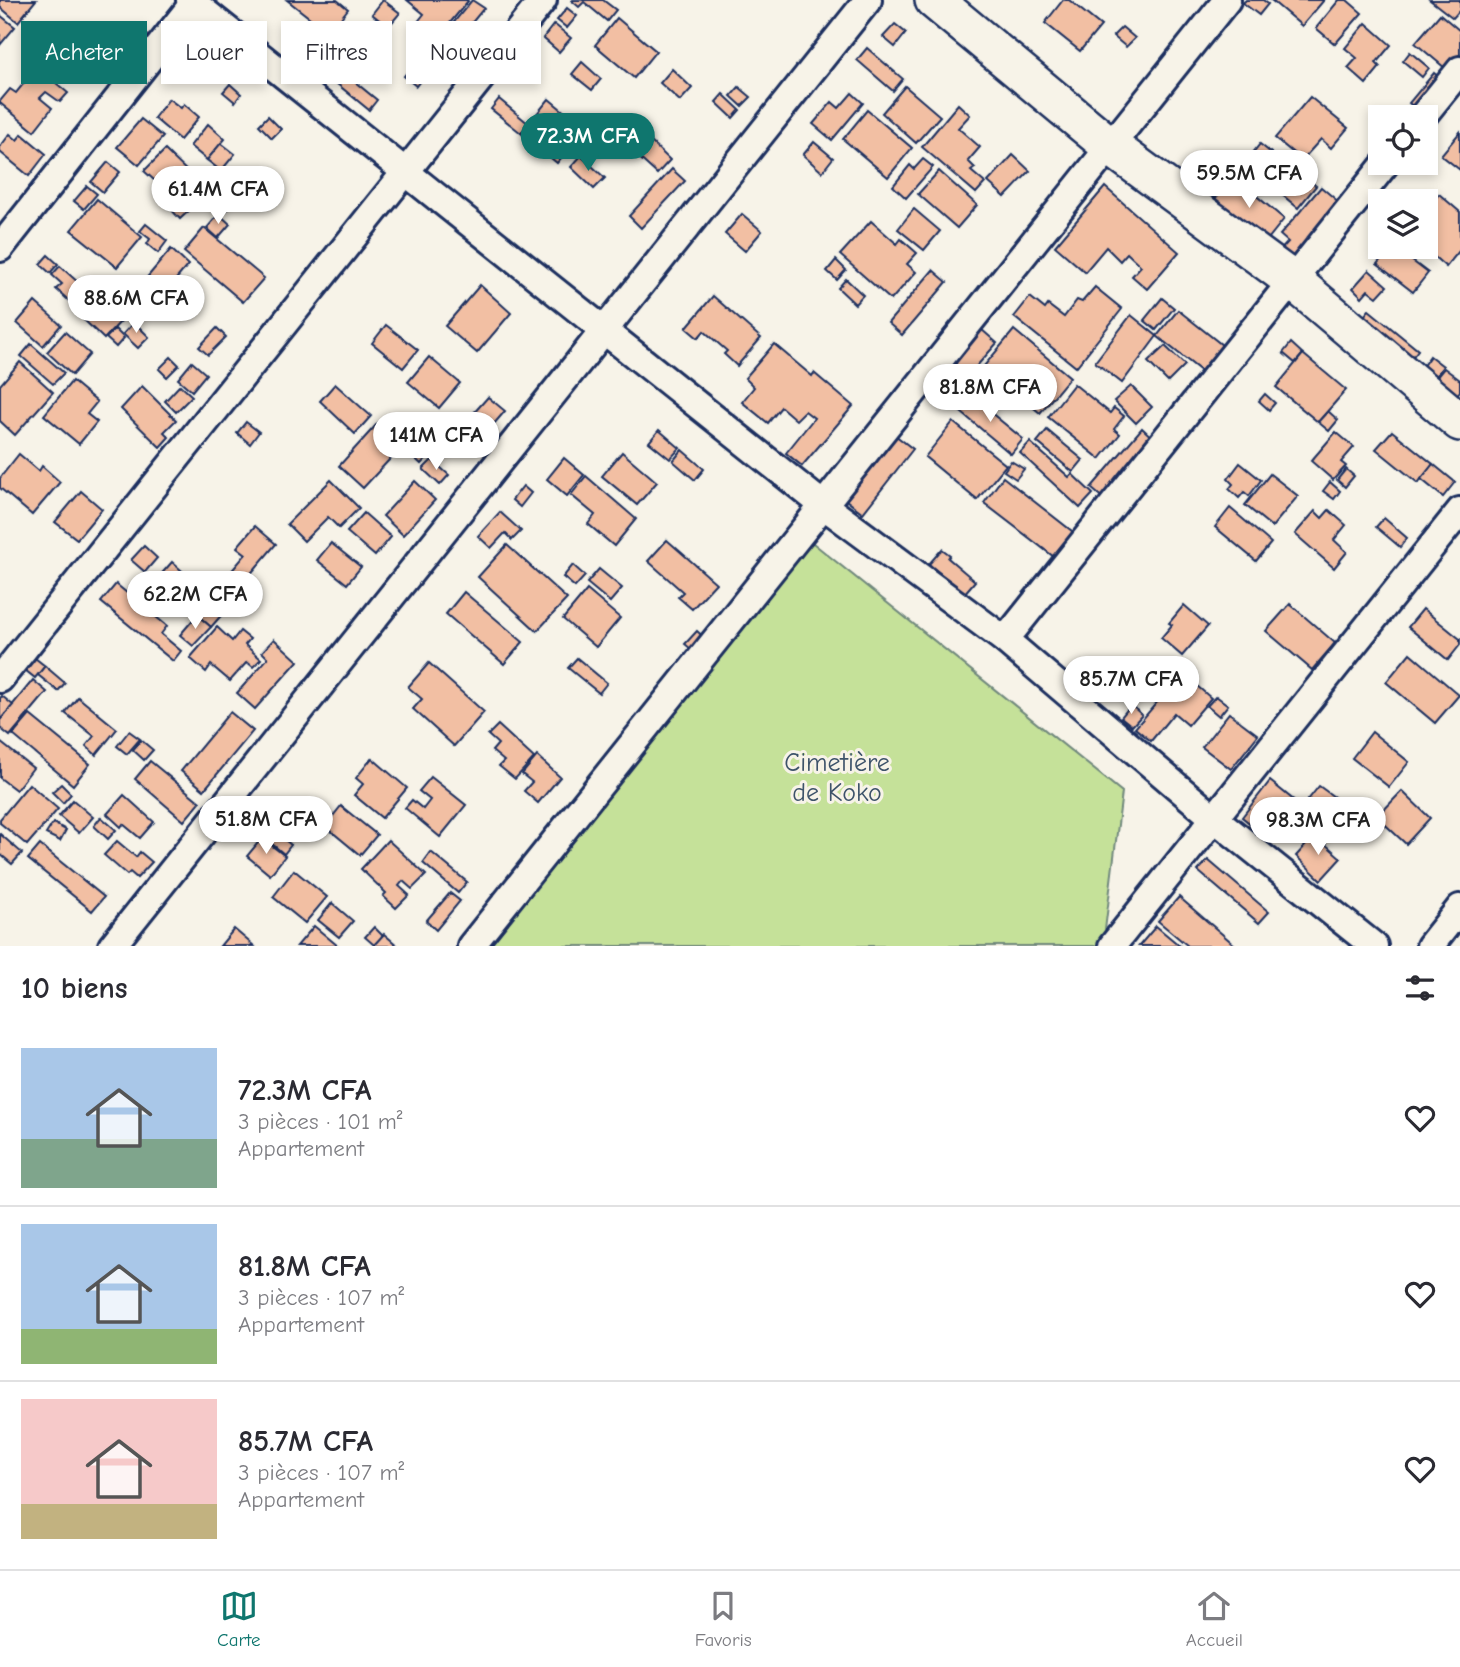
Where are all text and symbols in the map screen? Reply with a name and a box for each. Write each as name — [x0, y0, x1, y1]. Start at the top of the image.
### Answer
chip: Acheter — [21, 21, 147, 84]
chip: Louer — [161, 21, 267, 84]
chip: Filtres — [281, 21, 392, 84]
chip: Nouveau — [406, 21, 541, 84]
map controls — [1368, 105, 1438, 259]
button: locate — [1368, 105, 1438, 175]
pin: 72.3M CFA — [508, 114, 668, 173]
text: 72.3M CFA — [537, 122, 639, 149]
pin: 59.5M CFA — [1169, 150, 1329, 210]
text: 59.5M CFA — [1196, 159, 1302, 186]
pin: 61.4M CFA — [138, 166, 298, 226]
text: 61.4M CFA — [167, 175, 269, 202]
button: layers — [1368, 189, 1438, 259]
pin: 88.6M CFA — [56, 276, 216, 335]
text: 88.6M CFA — [84, 284, 188, 311]
pin: 81.8M CFA — [910, 364, 1070, 424]
text: 81.8M CFA — [939, 373, 1041, 400]
pin: 141M CFA — [364, 412, 508, 472]
text: 141M CFA — [389, 421, 483, 448]
pin: 62.2M CFA — [115, 572, 275, 631]
text: 62.2M CFA — [143, 580, 247, 607]
pin: 85.7M CFA — [1051, 656, 1211, 716]
text: 85.7M CFA — [1079, 665, 1183, 692]
park label: Cimetière de Koko — [784, 748, 890, 808]
pin: 51.8M CFA — [186, 796, 346, 856]
pin: 98.3M CFA — [1238, 798, 1398, 857]
text: 51.8M CFA — [215, 805, 317, 832]
text: 98.3M CFA — [1266, 806, 1370, 833]
icon: filters — [1401, 969, 1439, 1007]
text: 10 biens — [21, 971, 127, 1006]
text: 72.3M CFA — [238, 1073, 372, 1108]
icon: home — [77, 1076, 161, 1160]
icon: heart — [1401, 1099, 1439, 1137]
text: 3 pièces · 101 m² — [238, 1108, 403, 1135]
text: Appartement — [238, 1135, 364, 1162]
text: 81.8M CFA — [238, 1249, 371, 1284]
icon: home — [77, 1252, 161, 1336]
icon: heart — [1401, 1275, 1439, 1313]
text: 3 pièces · 107 m² — [238, 1284, 404, 1311]
text: Appartement — [238, 1311, 364, 1338]
text: 85.7M CFA — [238, 1424, 373, 1459]
icon: home — [77, 1427, 161, 1511]
icon: heart — [1401, 1450, 1439, 1488]
text: 3 pièces · 107 m² — [238, 1459, 404, 1486]
text: Appartement — [238, 1486, 364, 1513]
tab: Carte — [217, 1587, 260, 1651]
tab: Favoris — [695, 1587, 752, 1651]
tab: Accueil — [1186, 1587, 1243, 1651]

